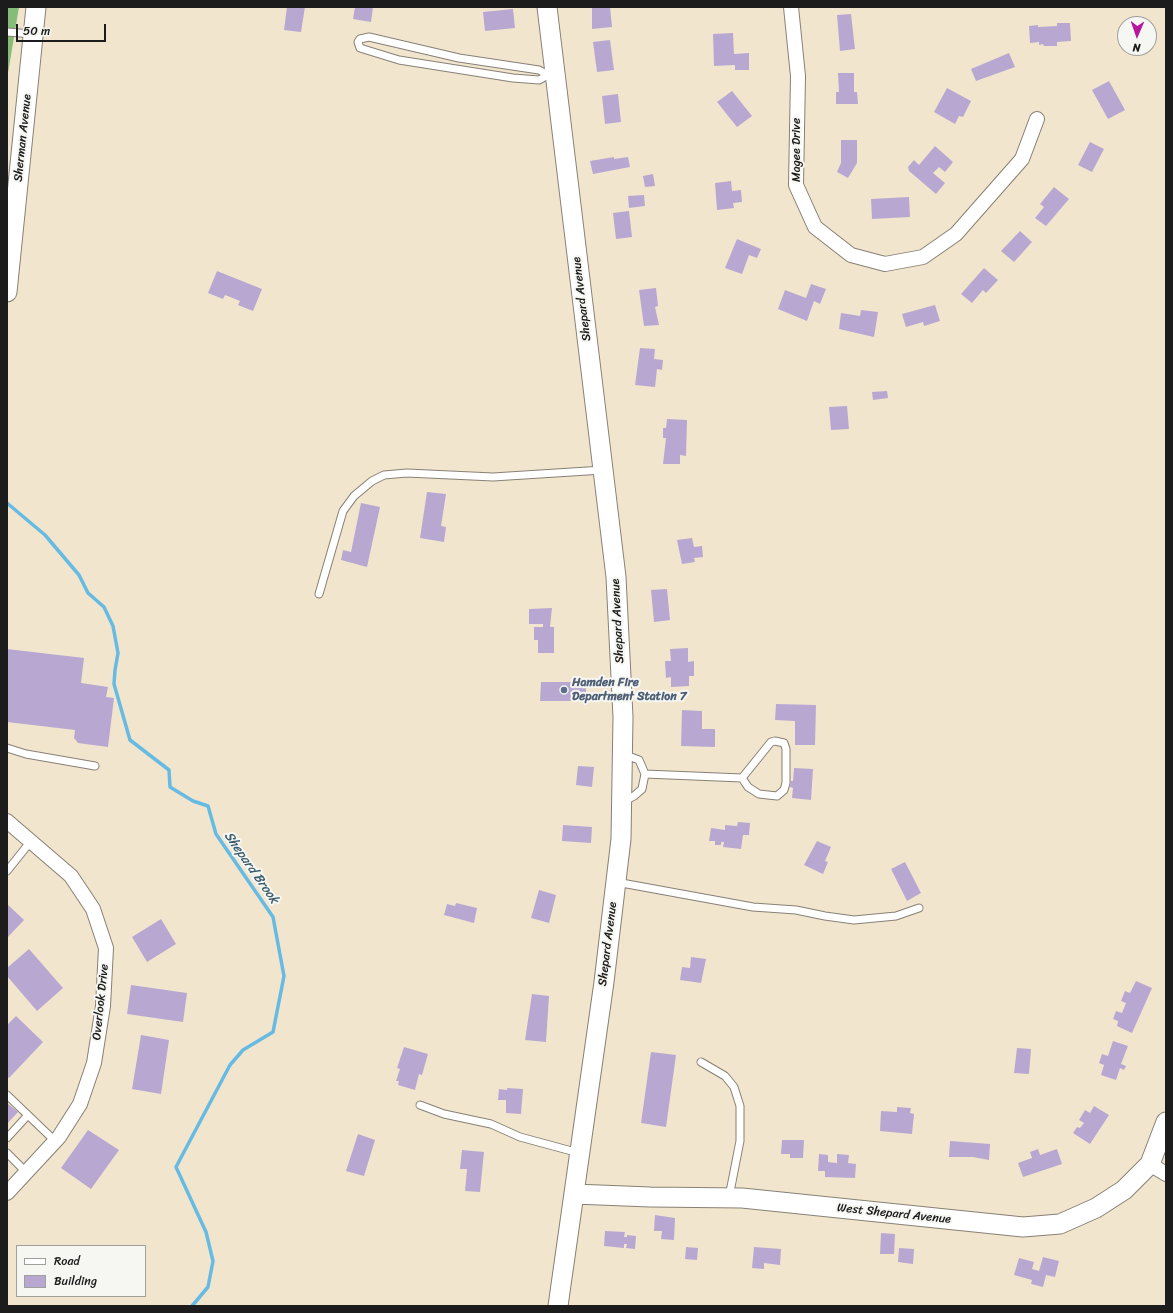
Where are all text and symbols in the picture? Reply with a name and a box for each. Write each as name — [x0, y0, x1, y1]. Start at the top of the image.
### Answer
scale bar — [18, 16, 108, 42]
north arrow — [1117, 16, 1157, 56]
text: 50 m — [23, 20, 50, 42]
text: N — [1132, 38, 1141, 57]
street label: Sherman Avenue — [11, 93, 35, 183]
street label: Magee Drive — [790, 118, 804, 182]
street label: Shepard Avenue — [570, 256, 594, 342]
street label: Shepard Avenue — [609, 578, 627, 664]
place label: Hamden Fire Department Station 7 — [572, 676, 687, 704]
marker: Hamden Fire Department Station 7 — [559, 685, 569, 695]
water label: Shepard Brook — [220, 829, 282, 907]
street label: Shepard Avenue — [596, 901, 620, 987]
street label: Overlook Drive — [90, 963, 112, 1041]
street label: West Shepard Avenue — [836, 1201, 952, 1227]
legend — [16, 1245, 146, 1297]
text: Road — [54, 1250, 80, 1272]
text: Building — [54, 1270, 97, 1292]

